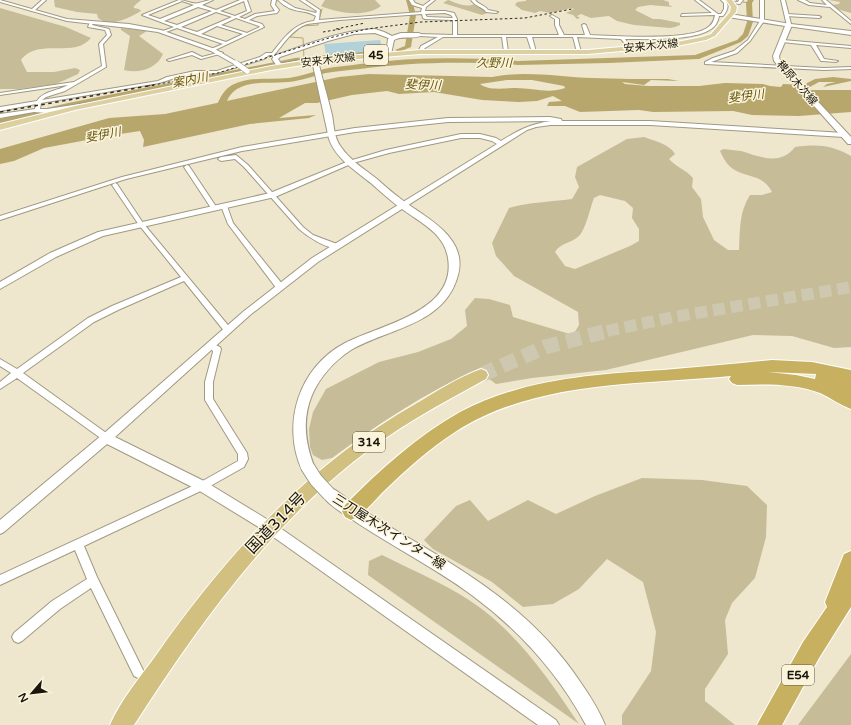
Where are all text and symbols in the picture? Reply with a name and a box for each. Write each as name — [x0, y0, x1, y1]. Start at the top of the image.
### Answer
street label: 安来木次線 — [623, 37, 679, 55]
road number: 45 — [364, 45, 388, 65]
street label: 安来木次線 — [300, 50, 356, 70]
water label: 久野川 — [476, 56, 514, 70]
street label: 稗原木次線 — [774, 58, 820, 108]
water label: 案内川 — [171, 69, 211, 90]
water label: 斐伊川 — [405, 77, 443, 93]
water label: 斐伊川 — [727, 87, 767, 105]
water label: 斐伊川 — [84, 124, 124, 145]
road number: 314 — [353, 432, 385, 452]
street label: 国道314号 — [242, 488, 310, 558]
street label: 三刀屋木次インター線 — [330, 491, 448, 573]
road number: E54 — [782, 665, 814, 685]
north arrow — [12, 673, 52, 713]
text: N — [16, 691, 31, 704]

